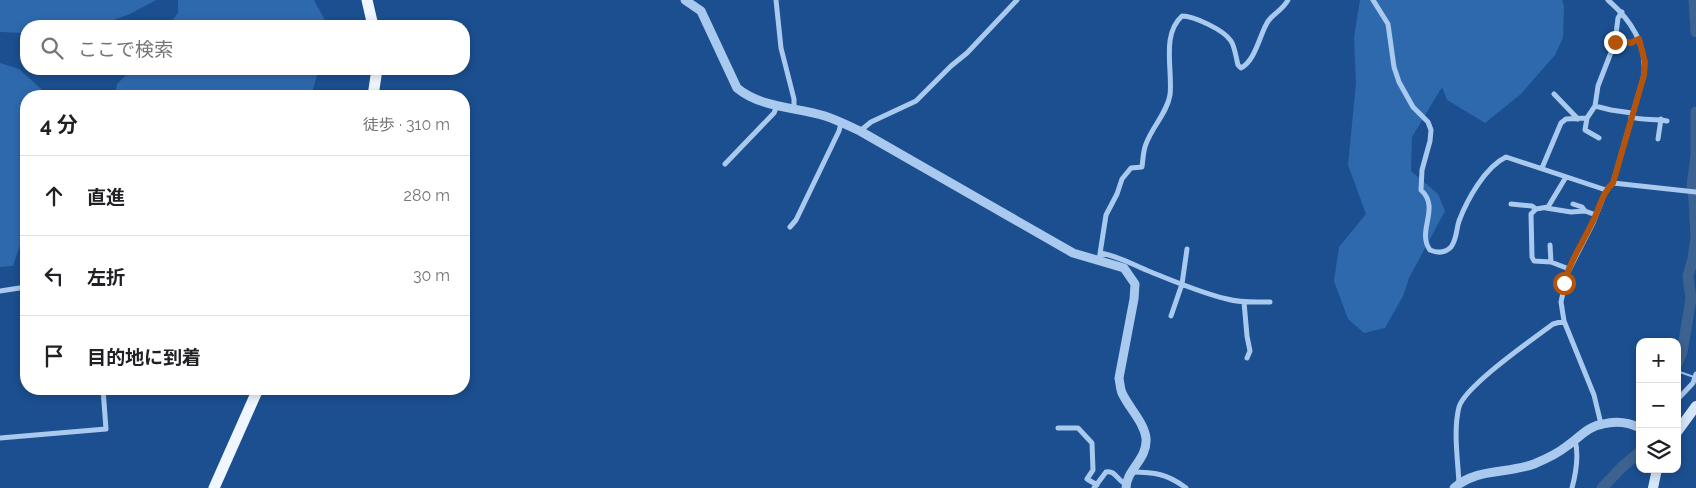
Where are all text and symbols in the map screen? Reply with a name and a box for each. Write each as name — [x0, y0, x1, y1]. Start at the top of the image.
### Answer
search box — [20, 20, 470, 75]
route end — [1604, 31, 1627, 54]
icon: search — [38, 34, 66, 62]
text: ここで検索 — [78, 38, 173, 60]
text: 4 分 — [40, 112, 78, 137]
text: 徒歩 · 310 m — [363, 115, 450, 134]
icon: ahead — [40, 182, 68, 210]
text: 直進 — [87, 186, 125, 208]
text: 280 m — [404, 186, 450, 205]
icon: left — [40, 262, 68, 290]
text: 左折 — [87, 266, 125, 288]
text: 30 m — [413, 266, 450, 285]
route start — [1553, 272, 1576, 295]
map controls — [1636, 338, 1681, 473]
button: + — [1636, 338, 1681, 383]
icon: arrive — [40, 342, 68, 370]
text: 目的地に到着 — [87, 346, 201, 368]
button: − — [1636, 383, 1681, 428]
button: layers — [1636, 428, 1681, 473]

